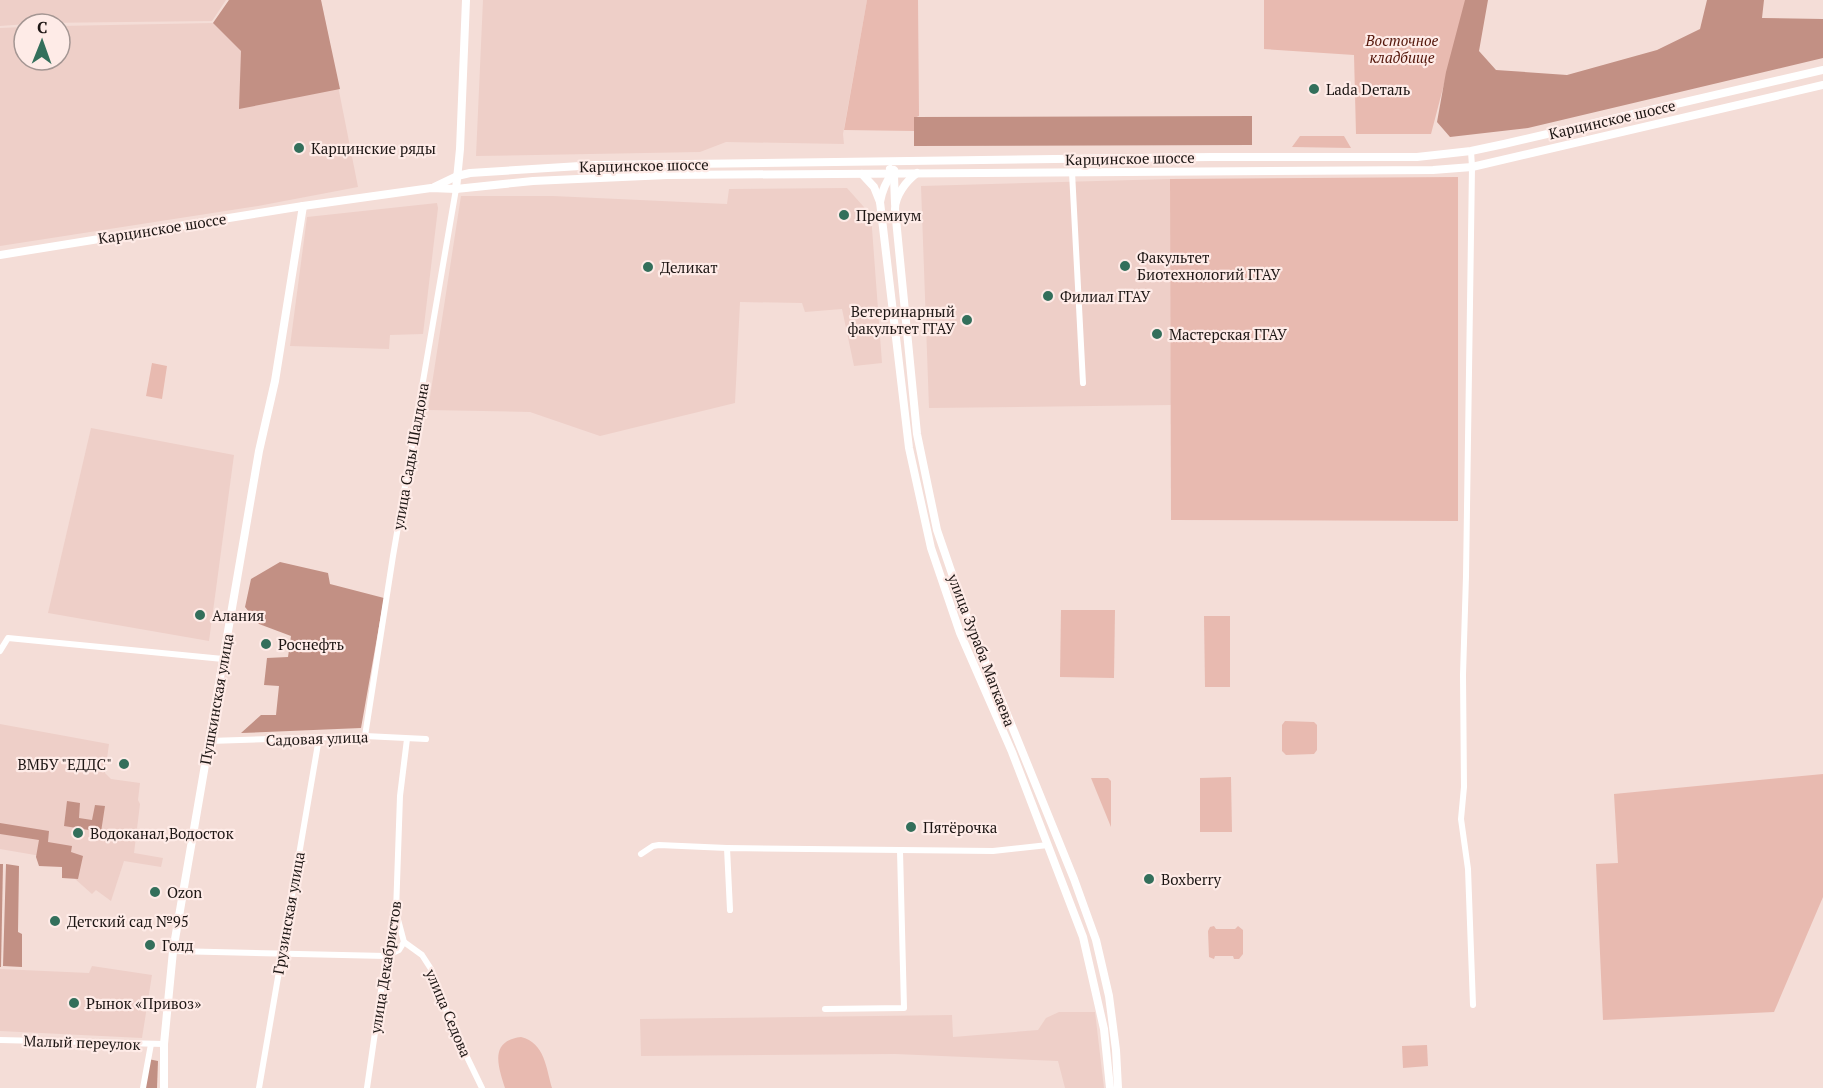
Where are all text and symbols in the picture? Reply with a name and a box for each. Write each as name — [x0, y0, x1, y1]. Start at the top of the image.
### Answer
north arrow — [12, 12, 72, 72]
text: С — [37, 16, 48, 38]
park label: Восточное кладбище — [1365, 30, 1439, 67]
place label: Lada Dеталь — [1326, 79, 1411, 99]
marker: Lada Dеталь — [1307, 82, 1321, 96]
street label: Карцинское шоссе — [1547, 95, 1677, 143]
place label: Карцинские ряды — [311, 138, 436, 158]
marker: Карцинские ряды — [292, 141, 306, 155]
street label: Карцинское шоссе — [1065, 147, 1195, 169]
street label: Карцинское шоссе — [579, 154, 709, 176]
place label: Премиум — [856, 205, 922, 225]
street label: Карцинское шоссе — [96, 208, 228, 248]
marker: Премиум — [837, 208, 851, 222]
place label: Факультет Биотехнологий ГГАУ — [1137, 247, 1281, 284]
place label: Деликат — [660, 257, 718, 277]
marker: Факультет Биотехнологий ГГАУ — [1118, 259, 1132, 273]
marker: Деликат — [641, 260, 655, 274]
place label: Филиал ГГАУ — [1060, 286, 1151, 306]
marker: Филиал ГГАУ — [1041, 289, 1055, 303]
place label: Ветеринарный факультет ГГАУ — [847, 301, 955, 338]
marker: Ветеринарный факультет ГГАУ — [960, 313, 974, 327]
place label: Мастерская ГГАУ — [1169, 324, 1287, 344]
marker: Мастерская ГГАУ — [1150, 327, 1164, 341]
street label: улица Сады Шалдона — [387, 380, 433, 532]
street label: улица Зураба Магкаева — [943, 570, 1021, 730]
place label: Алания — [212, 605, 264, 625]
marker: Алания — [193, 608, 207, 622]
street label: Пушкинская улица — [195, 631, 237, 766]
place label: Роснефть — [278, 634, 345, 654]
marker: Роснефть — [259, 637, 273, 651]
street label: Садовая улица — [265, 726, 369, 750]
place label: ВМБУ "ЕДДС" — [17, 754, 112, 774]
marker: ВМБУ "ЕДДС" — [117, 757, 131, 771]
place label: Пятёрочка — [923, 817, 998, 837]
marker: Пятёрочка — [904, 820, 918, 834]
place label: Водоканал,Водосток — [90, 823, 234, 843]
marker: Водоканал,Водосток — [71, 826, 85, 840]
street label: Грузинская улица — [267, 850, 309, 976]
place label: Boxberry — [1161, 869, 1222, 889]
marker: Boxberry — [1142, 872, 1156, 886]
place label: Ozon — [167, 882, 202, 902]
marker: Ozon — [148, 885, 162, 899]
street label: улица Декабристов — [364, 899, 405, 1036]
place label: Детский сад №95 — [67, 911, 189, 931]
marker: Детский сад №95 — [48, 914, 62, 928]
place label: Голд — [162, 935, 194, 955]
marker: Голд — [143, 938, 157, 952]
street label: улица Седова — [421, 965, 477, 1061]
place label: Рынок «Привоз» — [86, 993, 201, 1013]
marker: Рынок «Привоз» — [67, 996, 81, 1010]
street label: Малый переулок — [23, 1030, 142, 1054]

